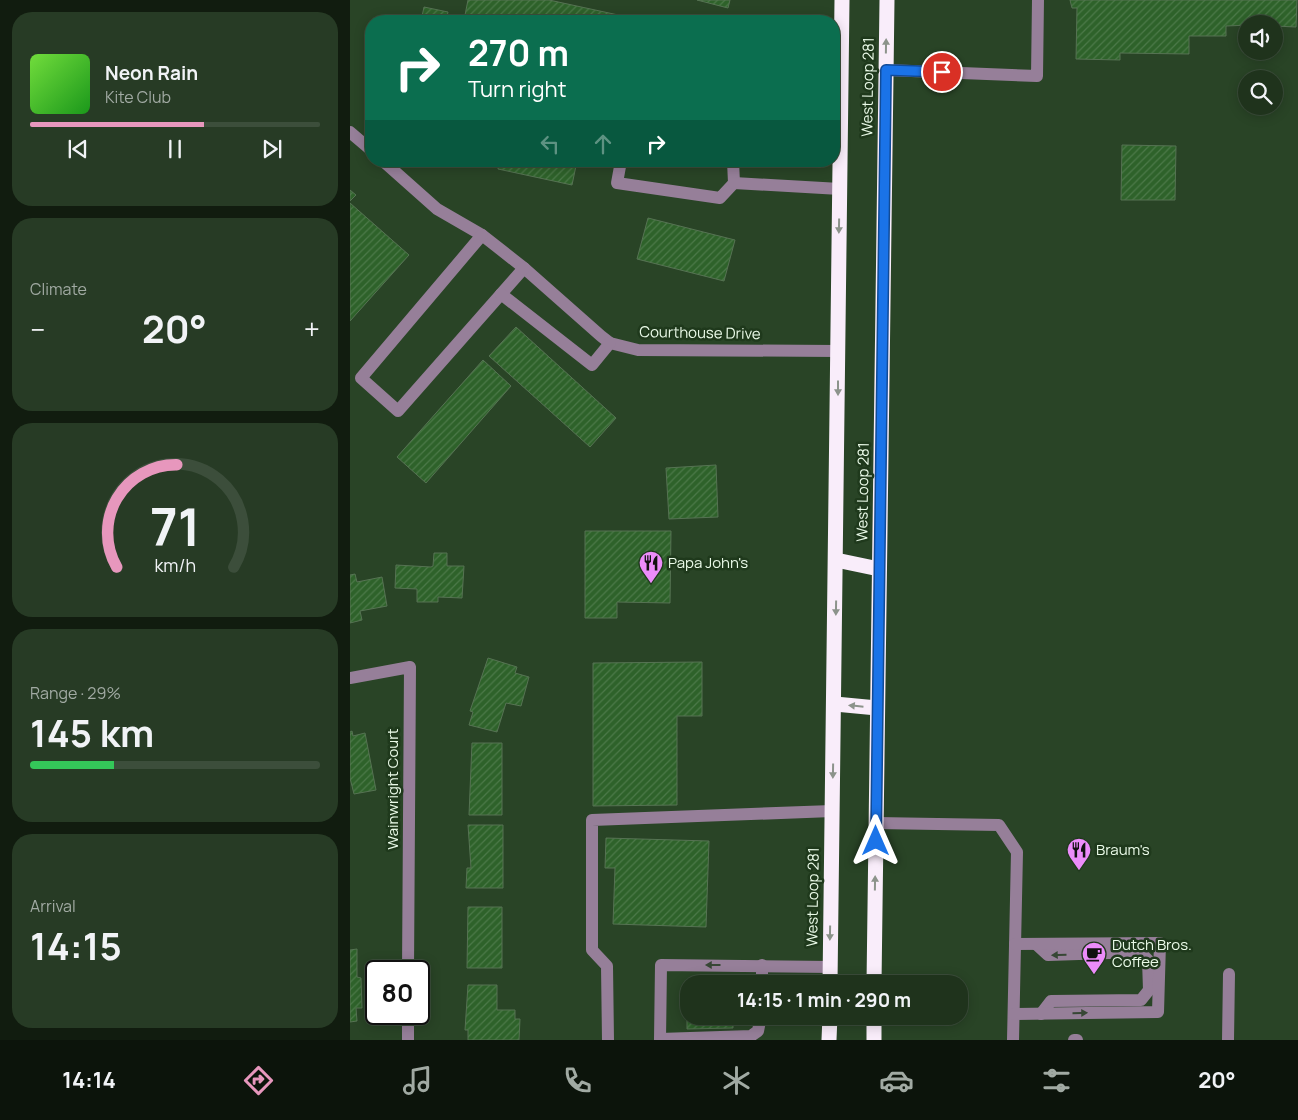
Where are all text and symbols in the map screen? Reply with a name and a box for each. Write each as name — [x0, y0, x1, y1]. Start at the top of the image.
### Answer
map controls — [1238, 15, 1283, 115]
button: sound — [1238, 15, 1283, 60]
text: 270 m — [468, 29, 569, 77]
icon: right — [385, 35, 450, 100]
street label: West Loop 281 — [856, 37, 879, 137]
one-way arrow — [882, 38, 890, 54]
pin — [921, 51, 963, 93]
icon: arrive — [928, 58, 956, 86]
text: Neon Rain — [105, 60, 198, 86]
button: search — [1238, 70, 1283, 115]
text: Turn right — [468, 74, 566, 104]
text: Kite Club — [105, 86, 171, 108]
icon: left — [536, 130, 564, 158]
icon: ahead — [589, 130, 617, 158]
icon: right — [642, 130, 670, 158]
icon: previous — [64, 135, 92, 163]
icon: pause — [161, 135, 189, 163]
icon: next — [258, 135, 286, 163]
one-way arrow — [835, 218, 843, 234]
text: Climate — [30, 278, 87, 300]
text: 20° — [142, 302, 207, 354]
text: − — [30, 310, 45, 348]
text: + — [304, 310, 320, 348]
street label: Courthouse Drive — [639, 321, 761, 344]
one-way arrow — [834, 381, 842, 397]
street label: West Loop 281 — [851, 442, 874, 542]
text: 71 — [150, 491, 200, 562]
restaurant icon: Papa John's — [638, 550, 664, 584]
place label: Papa John's — [668, 552, 748, 573]
text: km/h — [154, 553, 196, 577]
one-way arrow — [832, 601, 840, 617]
text: Range · 29% — [30, 682, 121, 704]
one-way arrow — [847, 701, 863, 709]
text: 145 km — [30, 706, 154, 758]
street label: Wainwright Court — [382, 728, 403, 850]
one-way arrow — [829, 763, 837, 779]
position arrow — [849, 814, 901, 866]
restaurant icon: Braum's — [1066, 837, 1092, 871]
place label: Braum's — [1096, 839, 1150, 860]
street label: West Loop 281 — [801, 847, 824, 947]
one-way arrow — [871, 874, 879, 890]
text: Arrival — [30, 895, 76, 917]
text: 14:15 — [30, 919, 122, 971]
one-way arrow — [826, 926, 834, 942]
place label: Dutch Bros. Coffee — [1112, 934, 1192, 972]
cafe icon: Dutch Bros. Coffee — [1081, 941, 1107, 975]
one-way arrow — [1050, 951, 1066, 959]
speed limit sign: 80 — [365, 960, 430, 1025]
one-way arrow — [705, 961, 721, 969]
text: 14:15 · 1 min · 290 m — [737, 987, 911, 1013]
one-way arrow — [1072, 1009, 1088, 1017]
icon: directions — [241, 1063, 276, 1098]
icon: music — [400, 1063, 435, 1098]
icon: phone — [560, 1063, 595, 1098]
icon: climate — [719, 1063, 754, 1098]
icon: car — [879, 1063, 914, 1098]
icon: filters — [1039, 1063, 1074, 1098]
text: 14:14 — [62, 1065, 116, 1095]
text: 20° — [1198, 1065, 1236, 1095]

